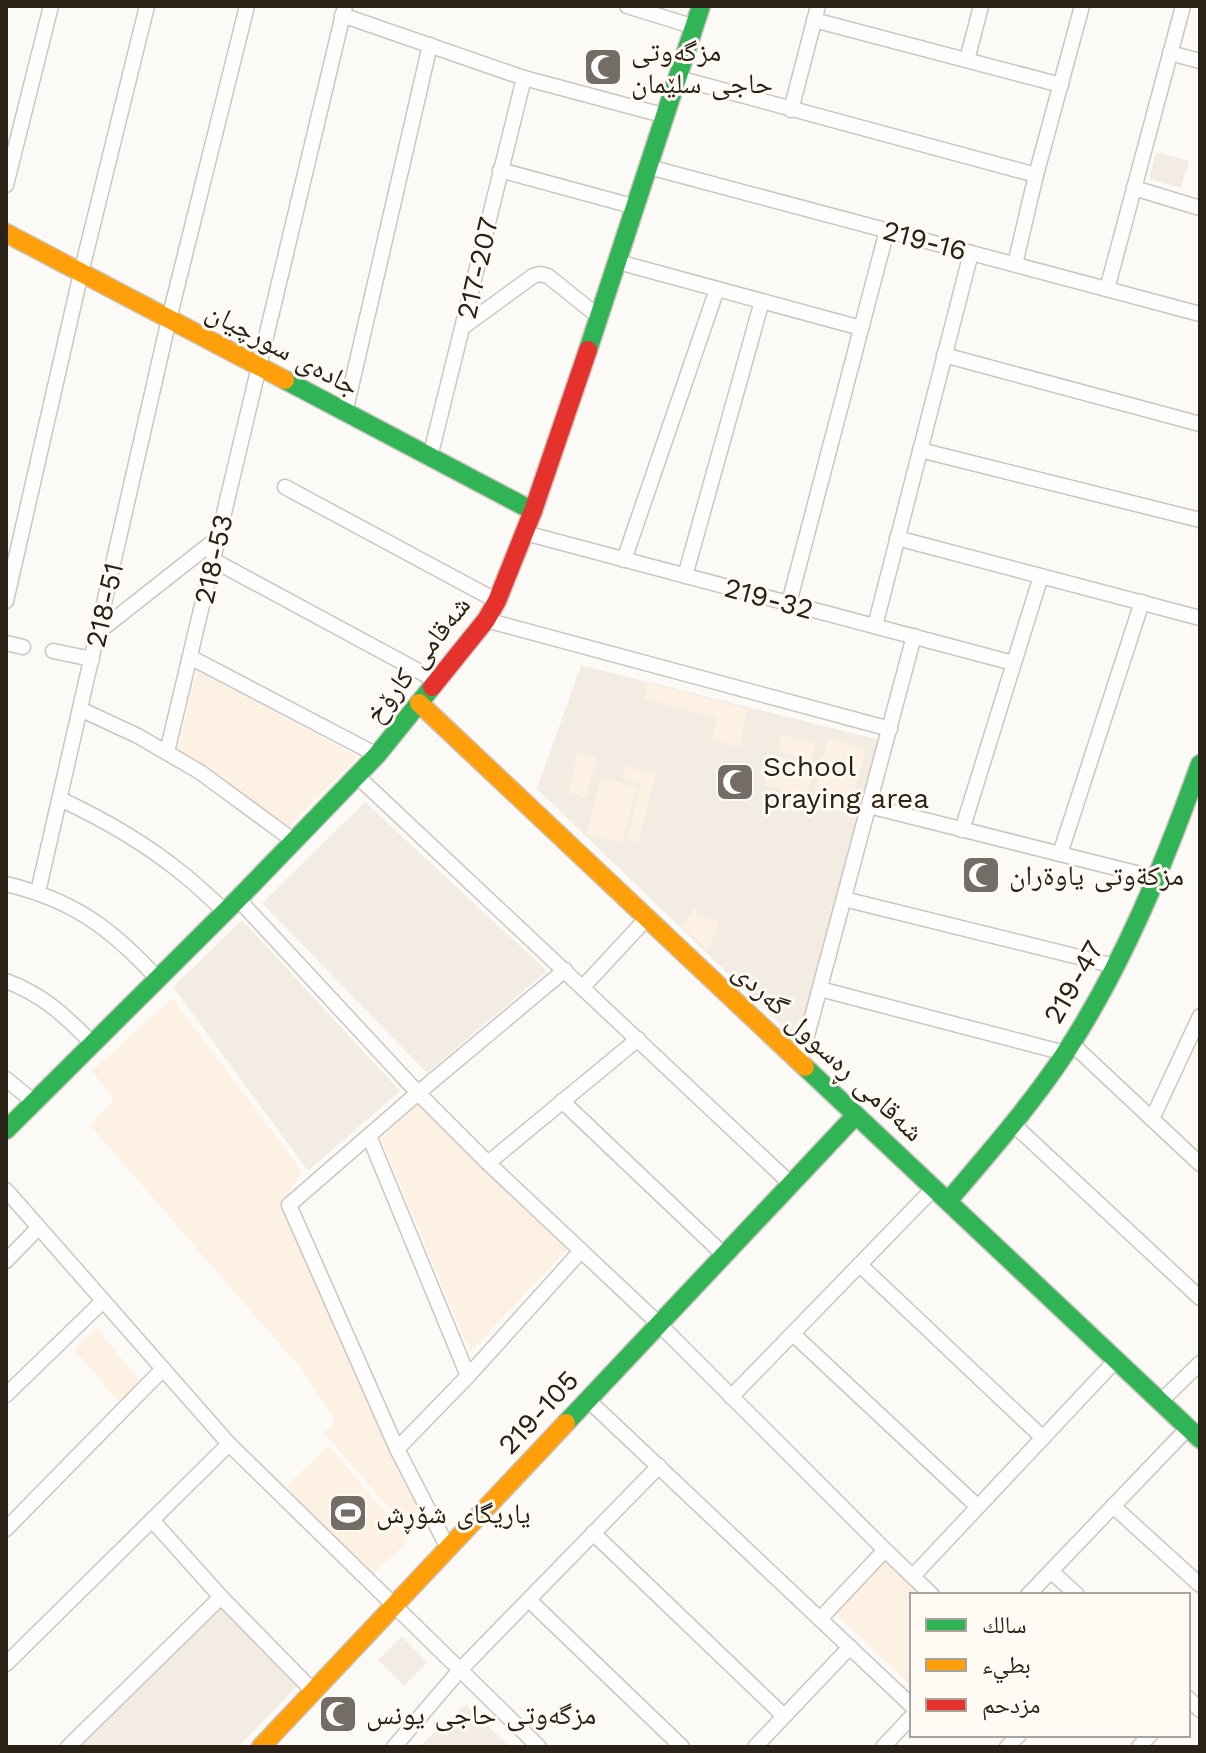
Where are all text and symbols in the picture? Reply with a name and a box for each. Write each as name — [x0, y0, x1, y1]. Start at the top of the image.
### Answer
place label: مزگەوتی حاجی سلێمان — [631, 35, 773, 101]
mosque icon: مزگەوتی حاجی سلێمان — [582, 46, 624, 88]
street label: 219-16 — [879, 213, 970, 267]
street label: 217-207 — [450, 214, 505, 322]
street label: جادەی سورچیان — [201, 294, 365, 403]
street label: 218-53 — [187, 511, 240, 607]
street label: 218-51 — [79, 560, 130, 651]
street label: 219-32 — [721, 571, 817, 626]
street label: شەقامی کارۆخ — [358, 589, 478, 730]
place label: School praying area — [763, 750, 929, 815]
mosque icon: School praying area — [714, 761, 756, 803]
mosque icon: مزكةوتى ياوةران — [960, 854, 1002, 896]
place label: مزكةوتى ياوةران — [1009, 859, 1184, 893]
street label: 219-47 — [1037, 935, 1110, 1030]
street label: شەقامی ڕەسوول گەردی — [723, 955, 931, 1152]
street label: 219-105 — [491, 1364, 585, 1461]
sports icon: یاریگای شۆڕش — [327, 1492, 369, 1534]
place label: یاریگای شۆڕش — [376, 1497, 531, 1535]
legend — [910, 1593, 1190, 1737]
text: سالك — [982, 1611, 1027, 1639]
text: بطيء — [982, 1651, 1031, 1684]
text: مزدحم — [982, 1691, 1041, 1721]
mosque icon: مزگەوتی حاجی یونس — [317, 1693, 359, 1735]
place label: مزگەوتی حاجی یونس — [366, 1698, 596, 1732]

